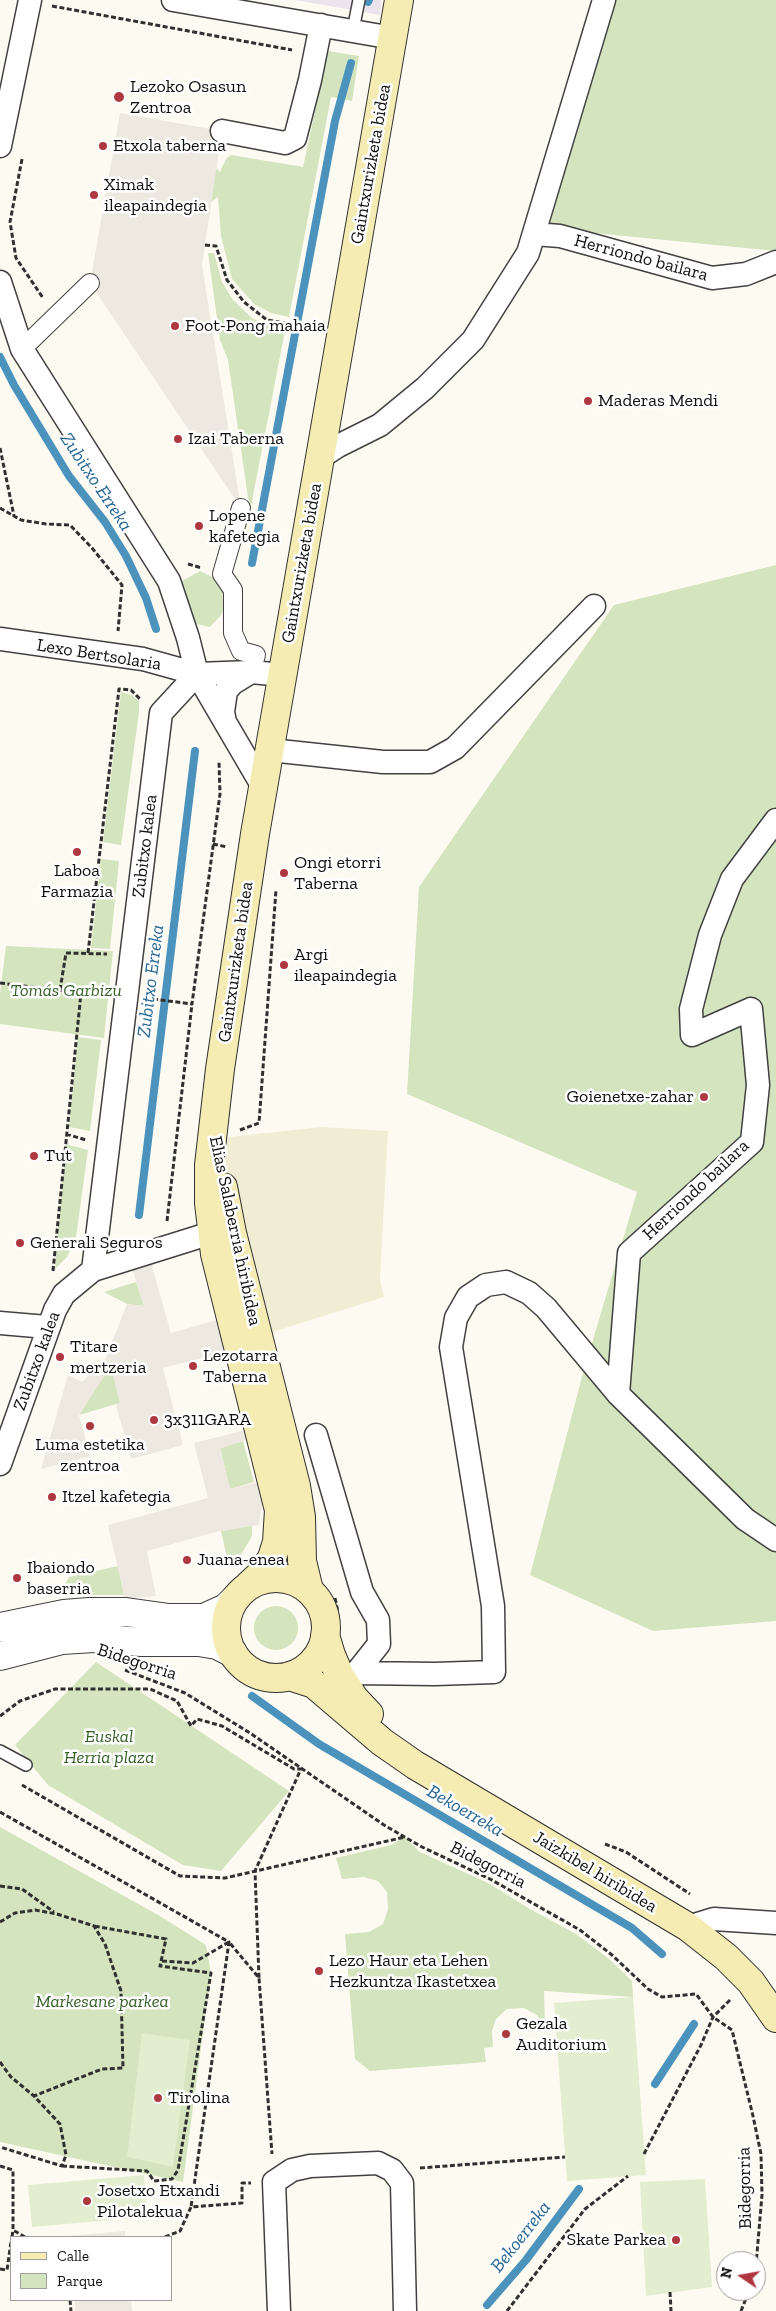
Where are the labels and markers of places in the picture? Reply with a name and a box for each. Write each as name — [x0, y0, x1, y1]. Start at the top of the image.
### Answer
place label: Lezoko Osasun Zentroa — [130, 76, 246, 118]
marker: Lezoko Osasun Zentroa — [112, 90, 126, 104]
place label: Etxola taberna — [113, 135, 226, 157]
marker: Etxola taberna — [97, 140, 109, 152]
place label: Ximak ileapaindegia — [104, 174, 207, 216]
marker: Ximak ileapaindegia — [88, 189, 100, 201]
place label: Foot-Pong mahaia — [185, 315, 326, 337]
marker: Foot-Pong mahaia — [169, 320, 181, 332]
place label: Maderas Mendi — [598, 390, 718, 412]
marker: Maderas Mendi — [582, 395, 594, 407]
place label: Izai Taberna — [188, 428, 284, 450]
marker: Izai Taberna — [172, 433, 184, 445]
place label: Lopene kafetegia — [209, 505, 280, 548]
marker: Lopene kafetegia — [193, 520, 205, 532]
marker: Laboa Farmazia — [71, 846, 83, 858]
place label: Ongi etorri Taberna — [294, 852, 381, 894]
place label: Laboa Farmazia — [41, 860, 113, 902]
marker: Ongi etorri Taberna — [278, 867, 290, 879]
place label: Argi ileapaindegia — [294, 944, 397, 986]
marker: Argi ileapaindegia — [278, 959, 290, 971]
place label: Goienetxe-zahar — [566, 1086, 694, 1108]
marker: Goienetxe-zahar — [698, 1091, 710, 1103]
place label: Tut — [44, 1145, 72, 1167]
marker: Tut — [28, 1150, 40, 1162]
place label: Generali Seguros — [30, 1232, 163, 1254]
marker: Generali Seguros — [14, 1237, 26, 1249]
place label: Titare mertzeria — [70, 1336, 146, 1378]
place label: Lezotarra Taberna — [203, 1345, 278, 1388]
marker: Titare mertzeria — [54, 1351, 66, 1363]
marker: Lezotarra Taberna — [187, 1360, 199, 1372]
place label: 3x311GARA — [164, 1409, 251, 1431]
marker: 3x311GARA — [148, 1414, 160, 1426]
marker: Luma estetika zentroa — [84, 1420, 96, 1432]
place label: Luma estetika zentroa — [35, 1434, 145, 1476]
place label: Itzel kafetegia — [62, 1486, 171, 1508]
marker: Itzel kafetegia — [46, 1491, 58, 1503]
place label: Juana-enea — [197, 1549, 285, 1571]
marker: Juana-enea — [181, 1554, 193, 1566]
place label: Ibaiondo baserria — [27, 1557, 95, 1600]
marker: Ibaiondo baserria — [11, 1572, 23, 1584]
place label: Lezo Haur eta Lehen Hezkuntza Ikastetxea — [329, 1950, 496, 1992]
marker: Lezo Haur eta Lehen Hezkuntza Ikastetxea — [313, 1965, 325, 1977]
place label: Gezala Auditorium — [516, 2013, 607, 2056]
marker: Gezala Auditorium — [500, 2028, 512, 2040]
place label: Tirolina — [168, 2087, 230, 2109]
marker: Tirolina — [152, 2092, 164, 2104]
place label: Josetxo Etxandi Pilotalekua — [97, 2180, 220, 2222]
marker: Josetxo Etxandi Pilotalekua — [81, 2195, 93, 2207]
place label: Skate Parkea — [567, 2229, 666, 2251]
marker: Skate Parkea — [670, 2234, 682, 2246]

